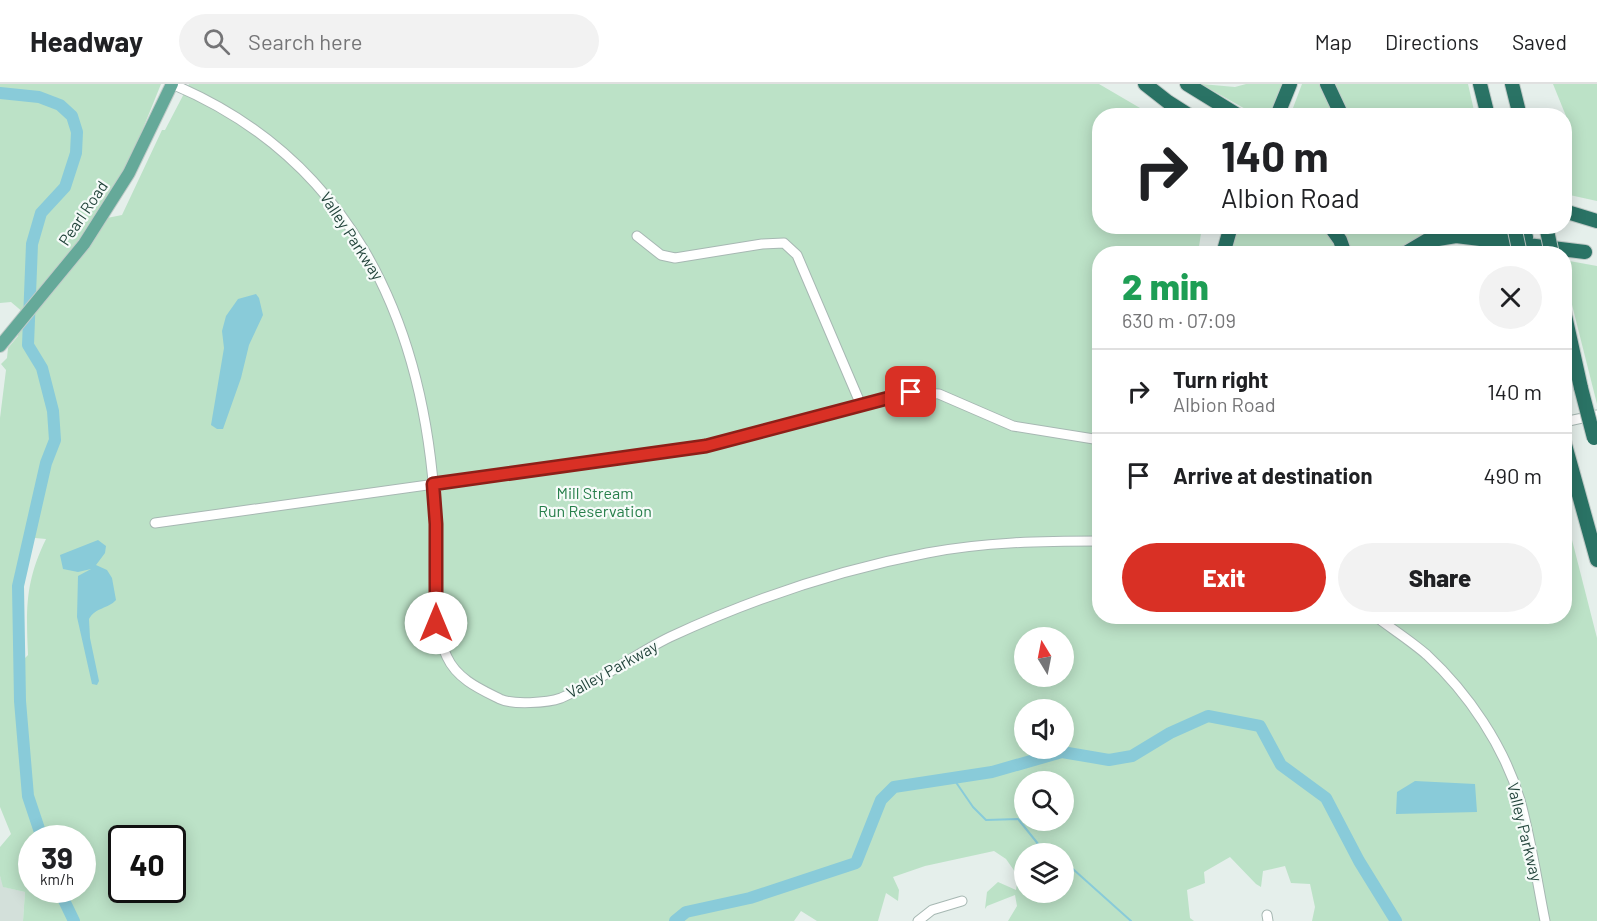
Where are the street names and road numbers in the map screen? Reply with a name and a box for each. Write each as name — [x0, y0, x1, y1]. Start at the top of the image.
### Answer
street label: Pearl Road — [54, 177, 111, 249]
street label: Valley Parkway — [317, 188, 388, 284]
street label: Valley Parkway — [563, 635, 661, 701]
street label: Valley Parkway — [1504, 780, 1547, 884]

